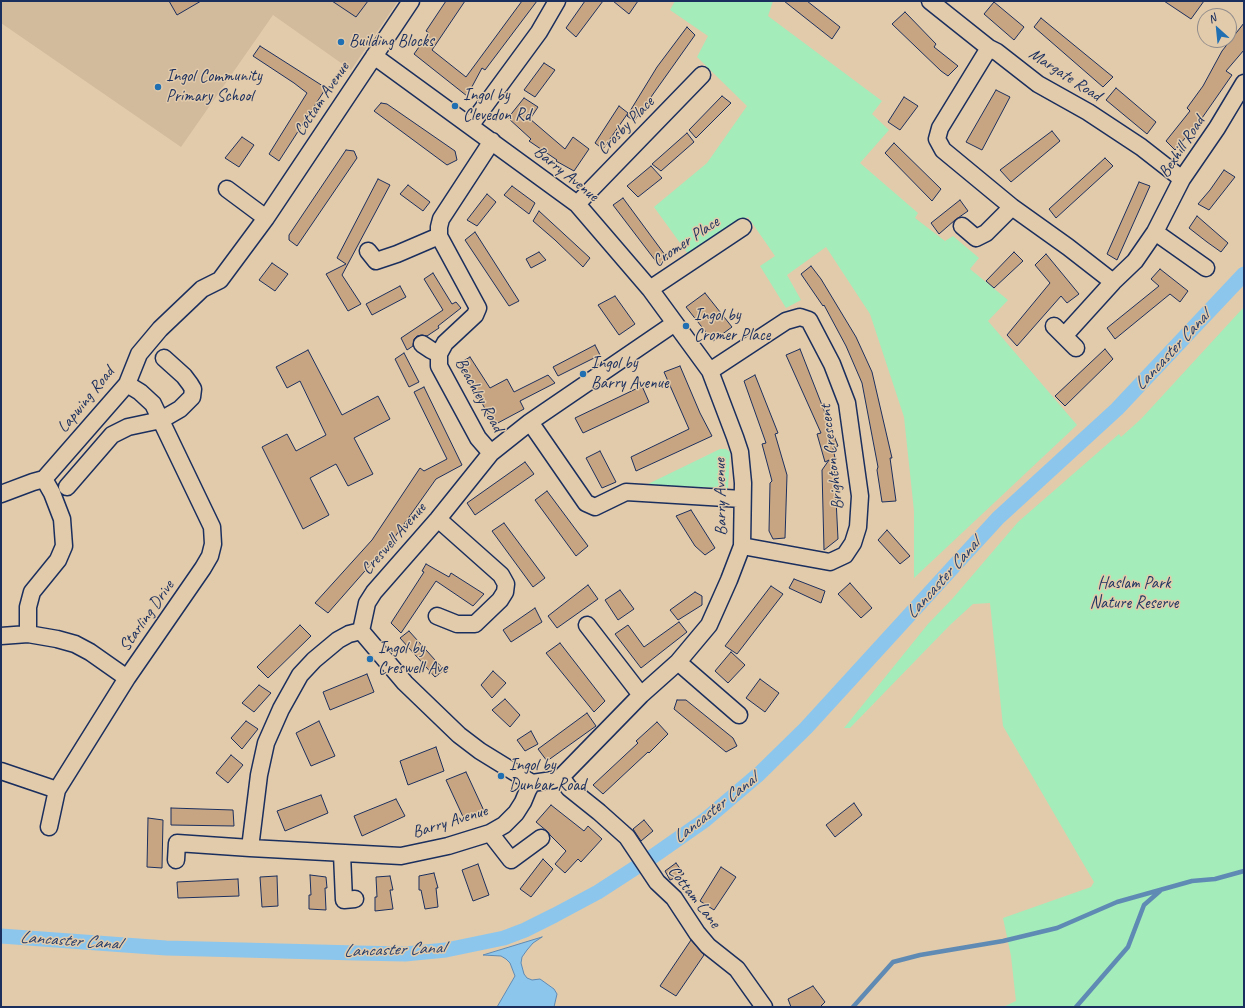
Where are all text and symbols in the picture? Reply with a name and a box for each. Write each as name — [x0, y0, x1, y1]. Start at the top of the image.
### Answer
north arrow — [1197, 8, 1237, 48]
text: N — [1206, 10, 1218, 26]
place label: Building Blocks — [349, 32, 434, 52]
marker: Building Blocks — [336, 37, 346, 47]
street label: Margate Road — [1025, 44, 1105, 106]
street label: Cottam Avenue — [290, 58, 354, 140]
place label: Ingol Community Primary School — [166, 67, 262, 107]
marker: Ingol Community Primary School — [153, 82, 163, 92]
place label: Ingol by Clevedon Rd — [463, 86, 531, 126]
street label: Crosby Place — [593, 93, 659, 159]
marker: Ingol by Clevedon Rd — [450, 101, 460, 111]
street label: Bexhill Road — [1155, 112, 1209, 182]
street label: Barry Avenue — [529, 142, 603, 206]
street label: Cromer Place — [649, 212, 723, 272]
place label: Ingol by Cromer Place — [694, 306, 770, 346]
water label: Lancaster Canal — [1130, 307, 1214, 395]
marker: Ingol by Cromer Place — [681, 321, 691, 331]
street label: Beachley Road — [450, 354, 508, 436]
place label: Ingol by Barry Avenue — [591, 354, 668, 394]
street label: Lapwing Road — [53, 363, 119, 437]
marker: Ingol by Barry Avenue — [578, 369, 588, 379]
street label: Brighton Crescent — [815, 403, 849, 511]
street label: Barry Avenue — [710, 458, 732, 536]
street label: Creswell Avenue — [357, 499, 431, 579]
water label: Lancaster Canal — [901, 534, 985, 624]
park label: Haslam Park Nature Reserve — [1090, 574, 1178, 614]
street label: Starling Drive — [115, 576, 179, 656]
place label: Ingol by Creswell Ave — [378, 639, 447, 679]
marker: Ingol by Creswell Ave — [365, 654, 375, 664]
place label: Ingol by Dunbar Road — [509, 756, 586, 796]
water label: Lancaster Canal — [669, 769, 761, 849]
marker: Ingol by Dunbar Road — [496, 771, 506, 781]
street label: Barry Avenue — [410, 801, 490, 843]
street label: Cottam Lane — [663, 862, 725, 932]
water label: Lancaster Canal — [19, 927, 121, 955]
water label: Lancaster Canal — [343, 937, 445, 963]

